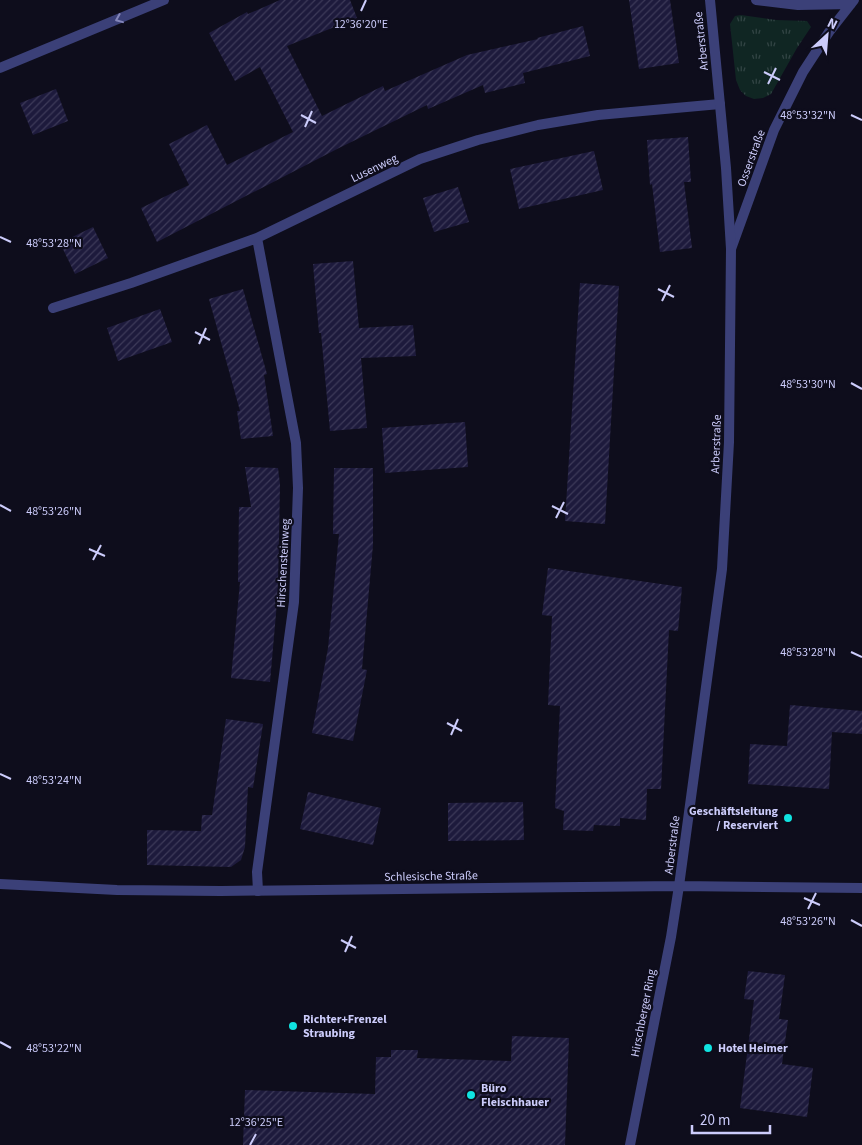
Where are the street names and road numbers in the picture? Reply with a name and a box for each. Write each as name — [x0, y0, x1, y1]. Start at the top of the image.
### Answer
street label: Arberstraße — [690, 11, 713, 71]
street label: Osserstraße — [733, 127, 770, 189]
street label: Lusenweg — [348, 150, 401, 187]
street label: Arberstraße — [707, 414, 726, 474]
street label: Hirschensteinweg — [273, 518, 294, 608]
street label: Arberstraße — [660, 815, 685, 875]
street label: Schlesische Straße — [384, 867, 478, 886]
street label: Hirschberger Ring — [627, 968, 660, 1059]

